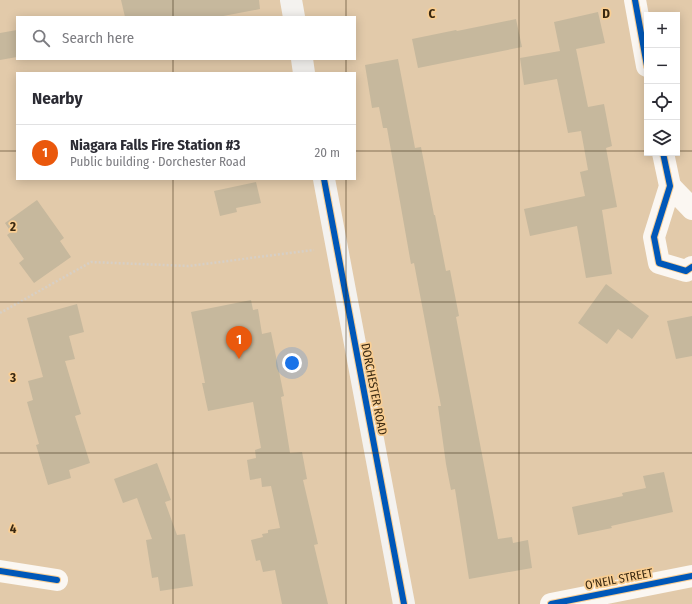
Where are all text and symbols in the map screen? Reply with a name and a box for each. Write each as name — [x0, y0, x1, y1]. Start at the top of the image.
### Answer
text: C — [429, 6, 436, 21]
text: D — [602, 6, 610, 21]
map controls — [644, 12, 680, 156]
button: + — [644, 12, 680, 48]
search box — [16, 16, 356, 60]
icon: search — [30, 27, 52, 49]
text: Search here — [62, 29, 134, 47]
button: − — [644, 48, 680, 84]
button: locate — [644, 84, 680, 120]
text: Nearby — [32, 88, 83, 109]
button: layers — [644, 120, 680, 156]
text: Niagara Falls Fire Station #3 — [70, 136, 240, 154]
text: 1 — [42, 145, 48, 160]
text: 20 m — [314, 145, 340, 160]
text: Public building · Dorchester Road — [70, 154, 246, 169]
text: 2 — [9, 219, 16, 234]
pin: 1 — [226, 326, 252, 359]
street label: DORCHESTER ROAD — [358, 342, 390, 436]
your location — [282, 353, 302, 373]
text: 3 — [9, 370, 16, 385]
text: 4 — [10, 521, 17, 536]
street label: O'NEIL STREET — [584, 565, 655, 592]

